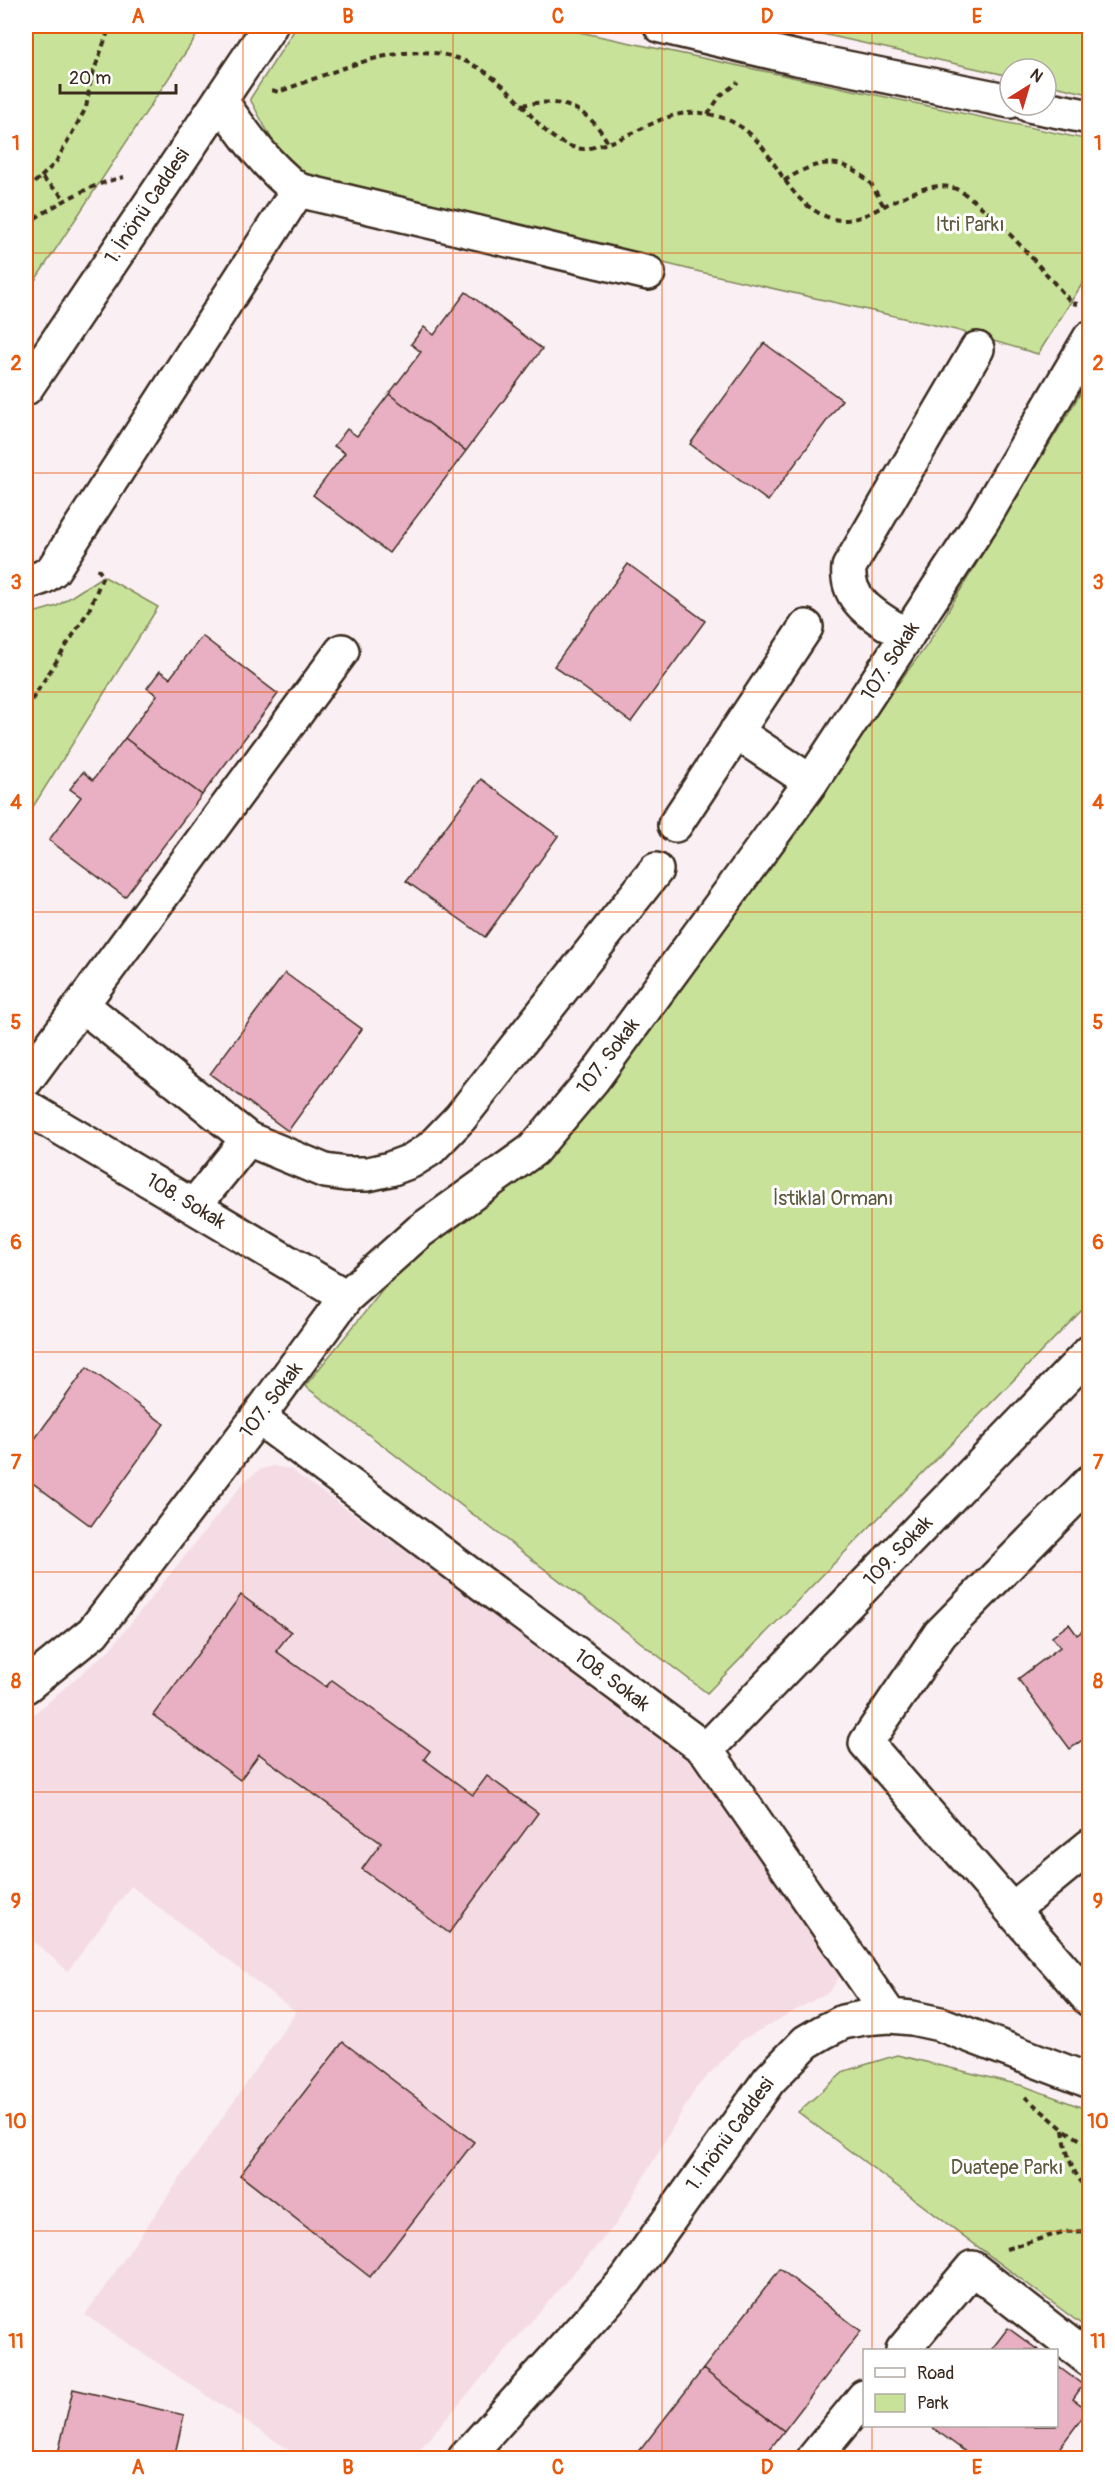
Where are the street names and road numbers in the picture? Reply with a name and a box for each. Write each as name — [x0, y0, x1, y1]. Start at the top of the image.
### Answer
street label: 1. İnönü Caddesi — [99, 143, 195, 269]
street label: 107. Sokak — [855, 616, 925, 705]
street label: 107. Sokak — [571, 1012, 645, 1099]
street label: 108. Sokak — [142, 1167, 231, 1235]
street label: 107. Sokak — [234, 1356, 308, 1443]
street label: 109. Sokak — [858, 1510, 938, 1592]
street label: 108. Sokak — [569, 1643, 655, 1717]
street label: 1. İnönü Caddesi — [680, 2072, 780, 2196]

